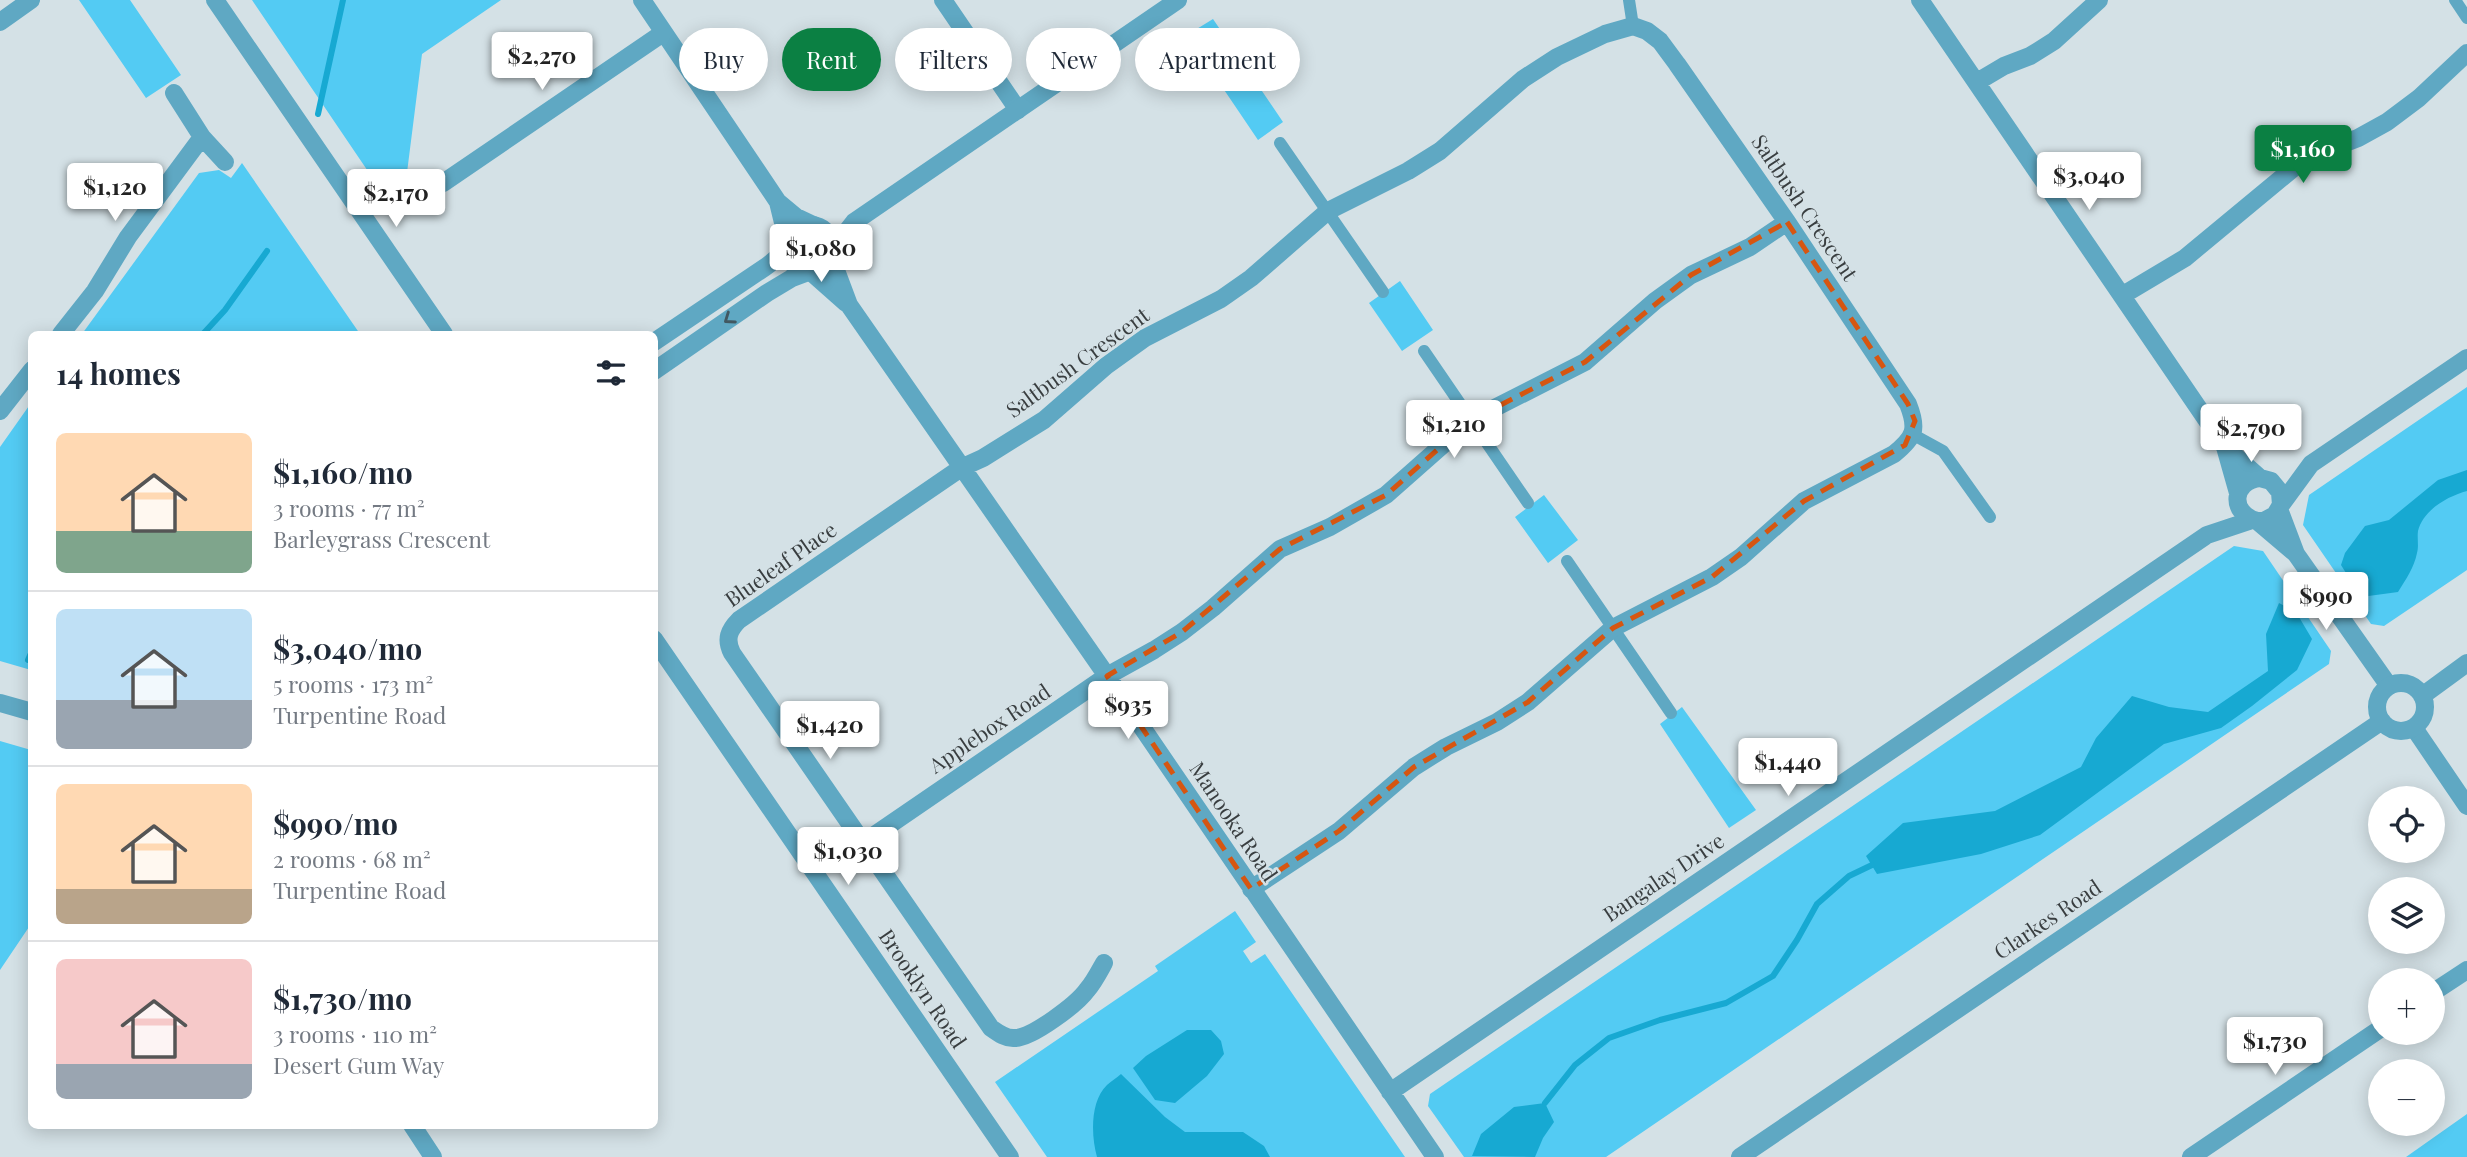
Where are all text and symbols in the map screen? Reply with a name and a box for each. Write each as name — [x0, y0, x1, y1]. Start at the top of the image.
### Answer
chip: Buy — [679, 28, 768, 91]
chip: Rent — [782, 28, 881, 91]
chip: Filters — [895, 28, 1012, 91]
chip: New — [1026, 28, 1121, 91]
chip: Apartment — [1135, 28, 1300, 91]
pin: $2,270 — [485, 32, 599, 92]
text: $2,270 — [508, 39, 576, 70]
pin: $1,160 — [2246, 125, 2360, 185]
street label: Saltbush Crescent — [1746, 128, 1865, 286]
text: $1,160 — [2271, 132, 2335, 163]
pin: $3,040 — [2032, 152, 2146, 212]
text: $3,040 — [2053, 159, 2125, 190]
pin: $1,120 — [58, 164, 172, 223]
text: $1,120 — [83, 170, 147, 201]
pin: $2,170 — [339, 170, 453, 229]
text: $2,170 — [363, 176, 429, 207]
pin: $1,080 — [764, 224, 878, 284]
text: $1,080 — [786, 231, 856, 262]
street label: Saltbush Crescent — [1000, 300, 1154, 423]
one-way arrow — [724, 311, 737, 323]
text: 14 homes — [56, 353, 181, 393]
icon: filters — [592, 354, 630, 392]
pin: $1,210 — [1397, 400, 1511, 460]
pin: $2,790 — [2194, 405, 2308, 464]
text: $1,210 — [1422, 407, 1486, 438]
text: $2,790 — [2216, 411, 2286, 442]
text: $1,160/mo — [273, 452, 413, 492]
icon: home — [112, 461, 196, 545]
text: 3 rooms · 77 m² — [273, 492, 425, 523]
street label: Blueleaf Place — [718, 515, 841, 612]
text: Barleygrass Crescent — [273, 523, 490, 554]
pin: $990 — [2285, 572, 2367, 632]
text: $990 — [2299, 579, 2353, 610]
text: $3,040/mo — [273, 628, 422, 668]
icon: home — [112, 637, 196, 721]
text: 5 rooms · 173 m² — [273, 668, 433, 699]
street label: Applebox Road — [922, 676, 1055, 779]
pin: $935 — [1087, 682, 1169, 741]
text: $935 — [1104, 688, 1152, 719]
text: Turpentine Road — [273, 699, 446, 730]
pin: $1,420 — [773, 702, 887, 761]
text: $1,420 — [796, 708, 864, 739]
pin: $1,440 — [1731, 738, 1845, 798]
text: $1,440 — [1754, 745, 1822, 776]
street label: Manooka Road — [1184, 756, 1285, 886]
map controls — [2368, 786, 2445, 1136]
button: locate — [2368, 786, 2445, 863]
text: $990/mo — [273, 803, 398, 843]
icon: home — [112, 812, 196, 896]
street label: Bangalay Drive — [1597, 826, 1729, 927]
pin: $1,030 — [791, 828, 905, 887]
text: $1,030 — [813, 834, 883, 865]
text: 2 rooms · 68 m² — [273, 843, 431, 874]
street label: Clarkes Road — [1988, 872, 2106, 965]
text: Turpentine Road — [273, 874, 446, 905]
button: layers — [2368, 877, 2445, 954]
street label: Brooklyn Road — [874, 923, 974, 1053]
button: + — [2368, 968, 2445, 1045]
text: $1,730/mo — [273, 978, 412, 1018]
icon: home — [112, 987, 196, 1071]
text: 3 rooms · 110 m² — [273, 1018, 437, 1049]
pin: $1,730 — [2218, 1018, 2332, 1077]
text: $1,730 — [2243, 1024, 2307, 1055]
text: Desert Gum Way — [273, 1049, 444, 1080]
button: − — [2368, 1059, 2445, 1136]

